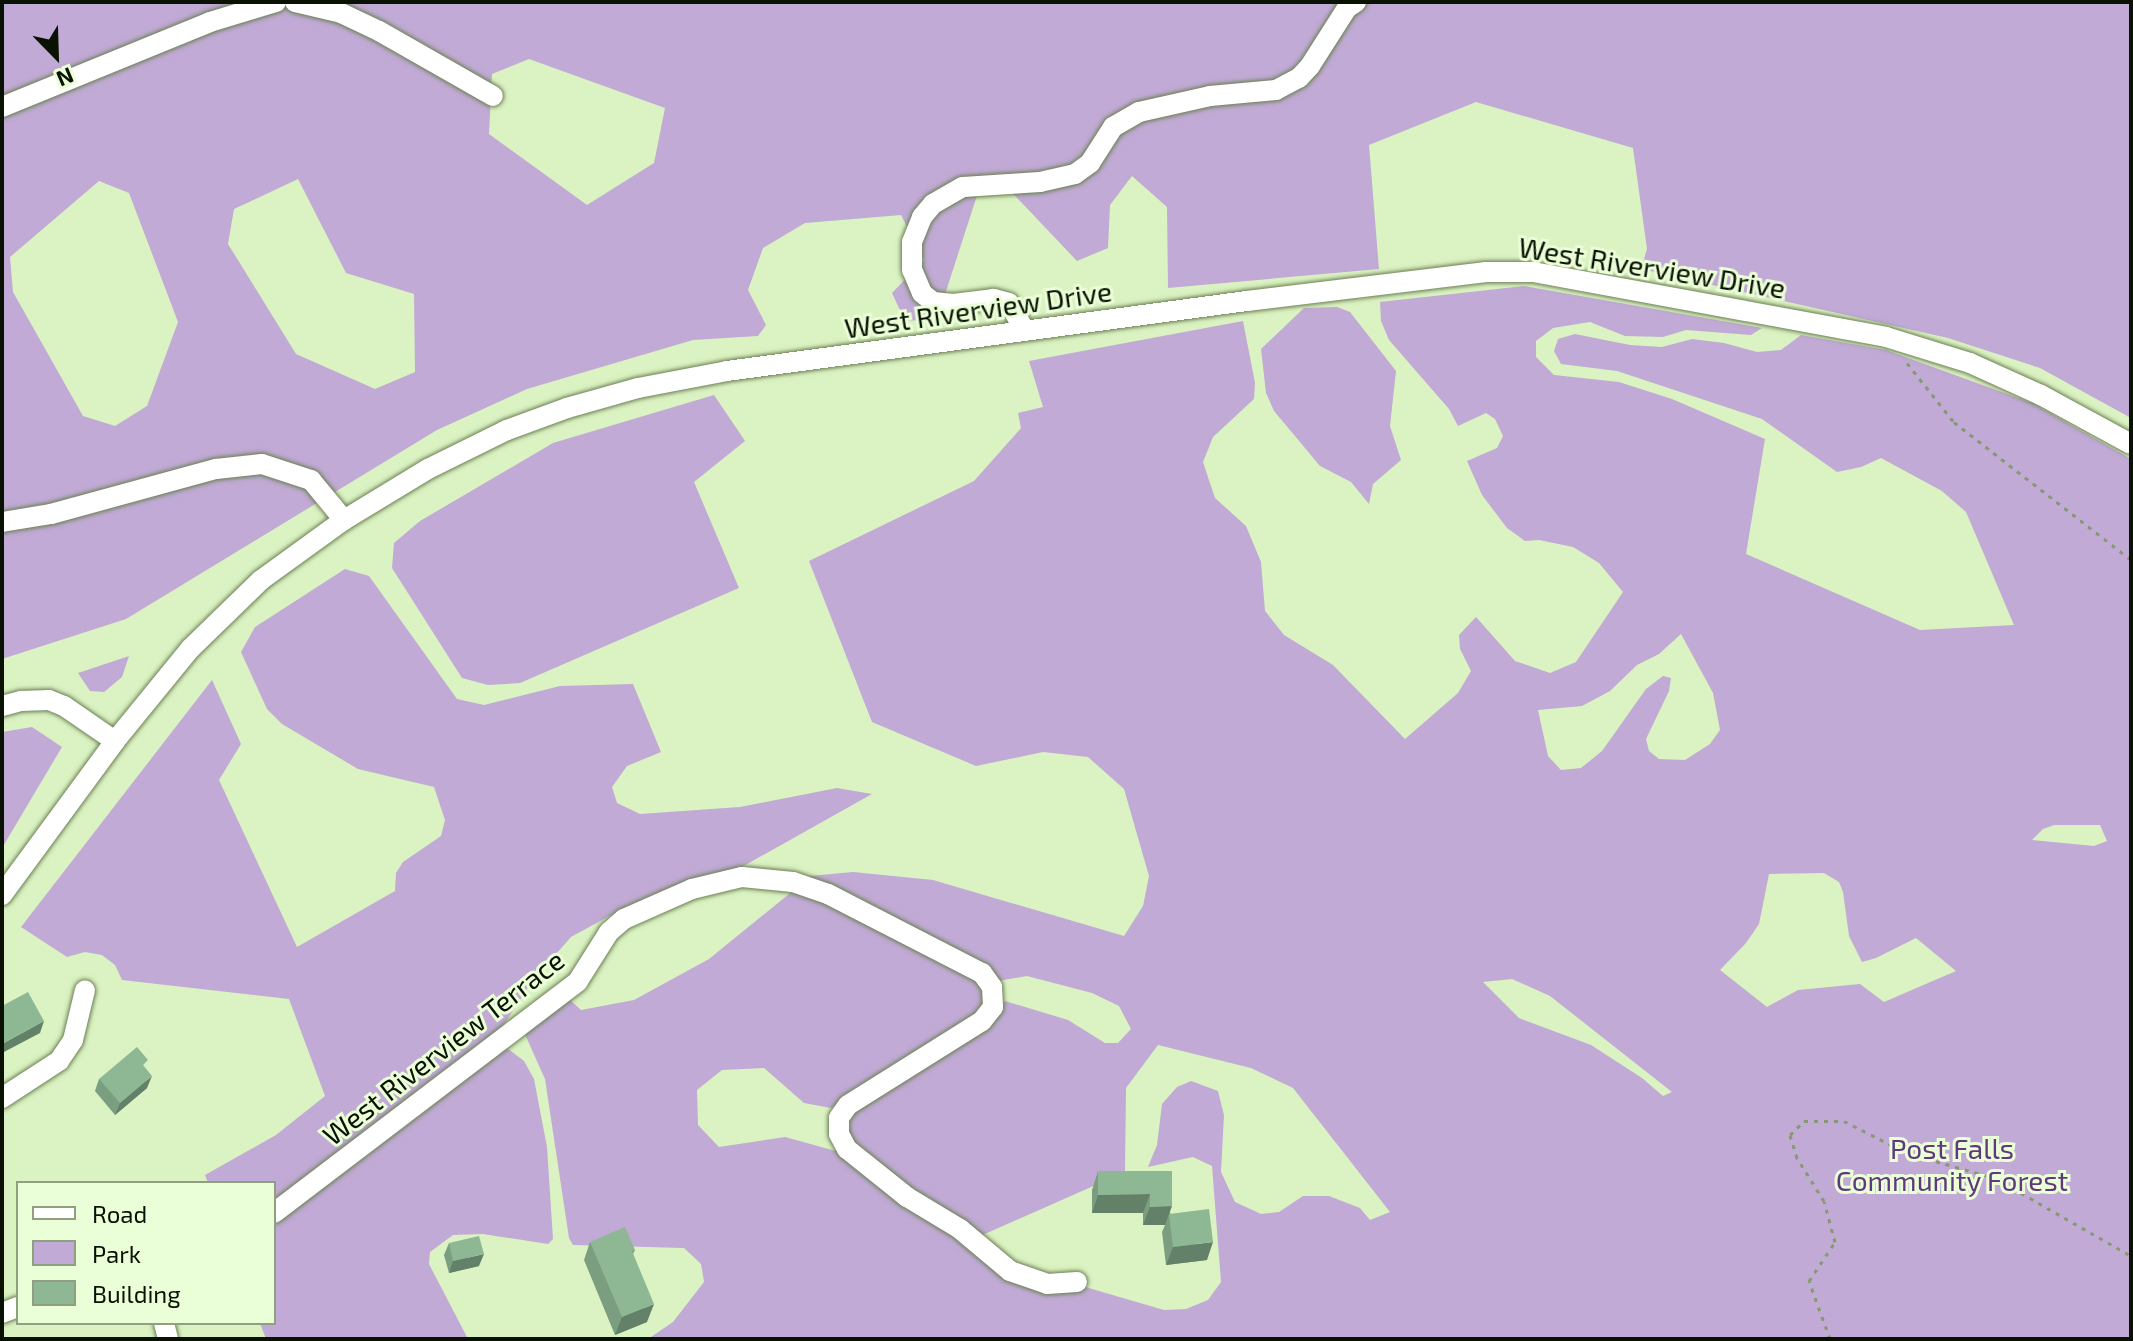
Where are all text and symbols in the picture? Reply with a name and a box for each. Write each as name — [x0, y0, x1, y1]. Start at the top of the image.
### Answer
north arrow — [16, 16, 96, 96]
text: N — [53, 63, 78, 93]
street label: West Riverview Drive — [1516, 229, 1788, 305]
street label: West Riverview Drive — [842, 274, 1114, 344]
street label: West Riverview Terrace — [315, 942, 571, 1152]
park label: Post Falls Community Forest — [1835, 1131, 2069, 1197]
legend — [16, 1181, 276, 1325]
text: Road — [92, 1199, 147, 1228]
text: Park — [92, 1239, 141, 1268]
text: Building — [92, 1279, 181, 1308]

